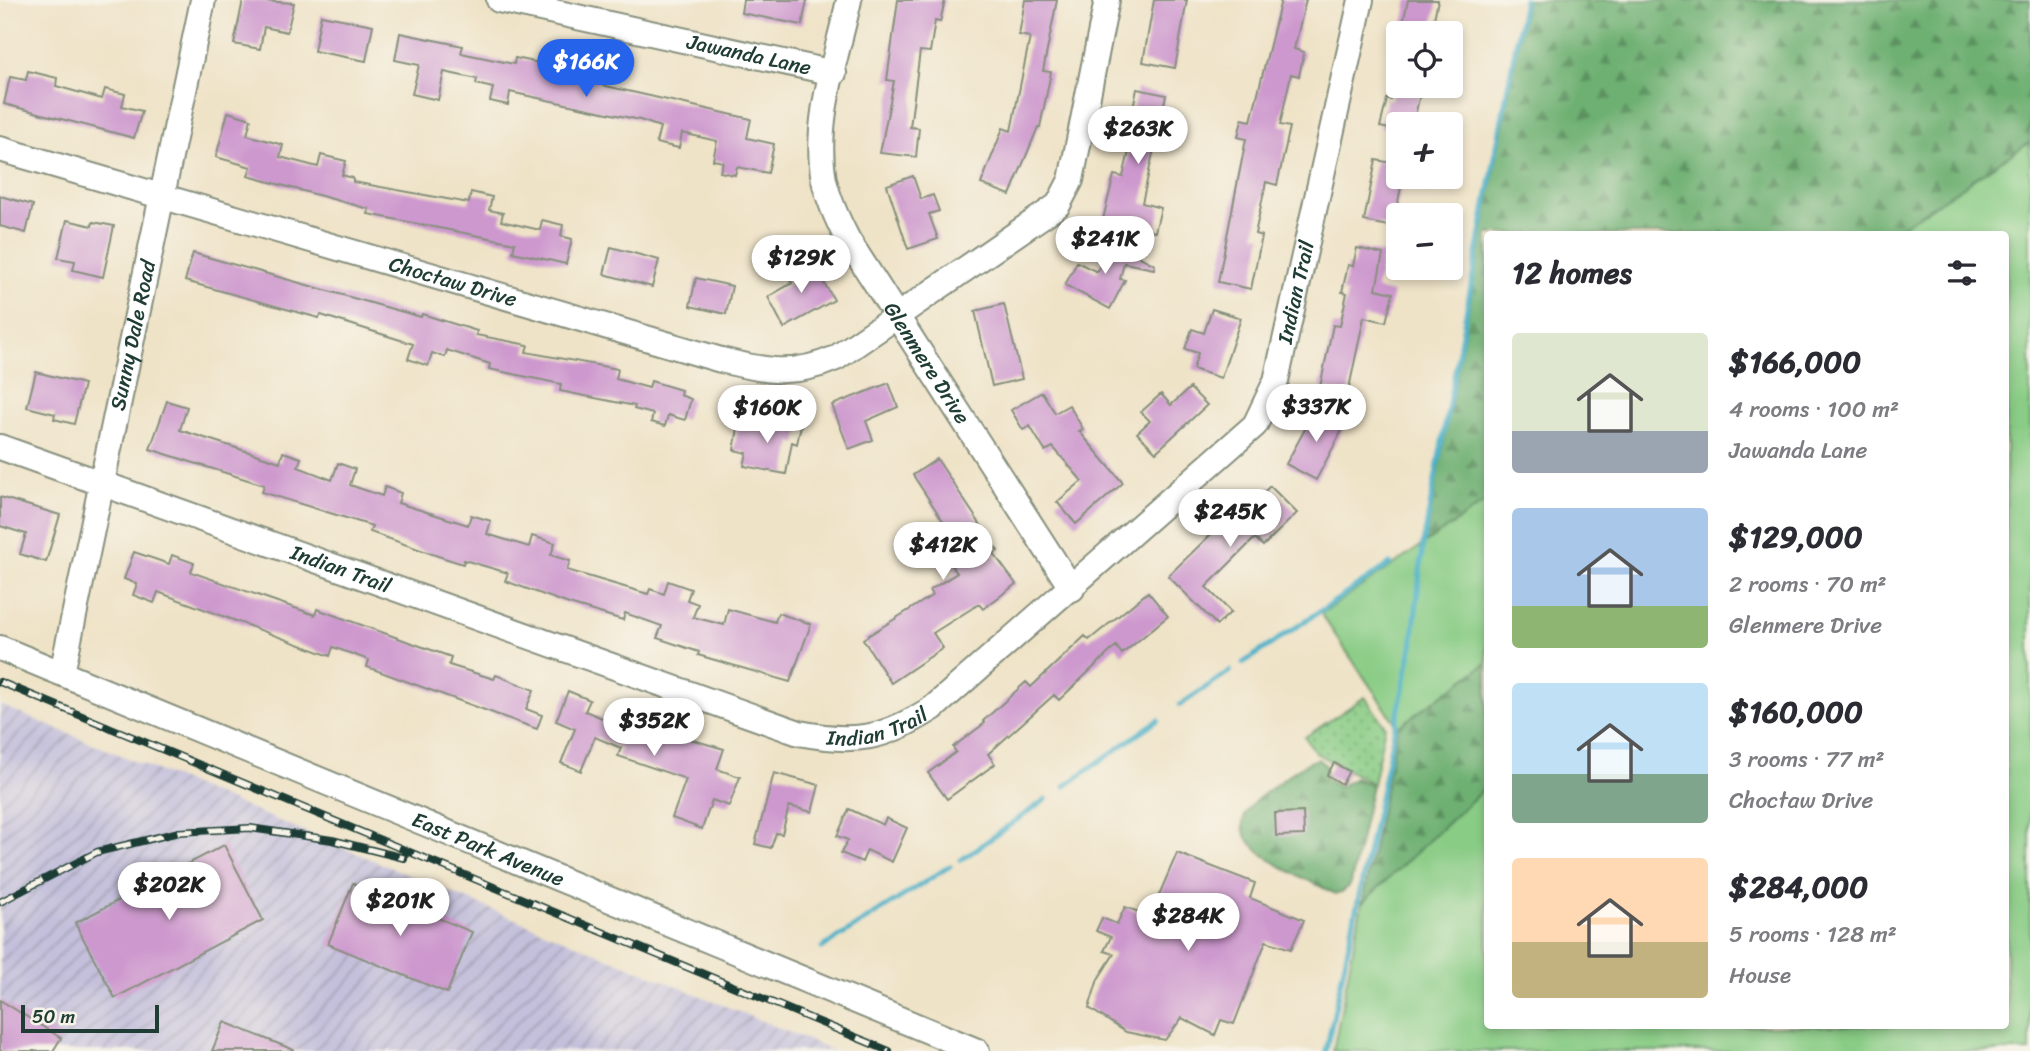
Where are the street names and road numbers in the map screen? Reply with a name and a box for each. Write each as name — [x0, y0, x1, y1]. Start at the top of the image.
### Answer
street label: Jawanda Lane — [682, 22, 815, 87]
street label: Indian Trail — [1266, 236, 1326, 348]
street label: Choctaw Drive — [384, 245, 522, 318]
street label: Sunny Dale Road — [98, 255, 167, 414]
street label: Glenmere Drive — [873, 294, 981, 432]
street label: Indian Trail — [284, 533, 397, 605]
street label: Indian Trail — [824, 696, 936, 757]
street label: East Park Avenue — [406, 801, 571, 898]

